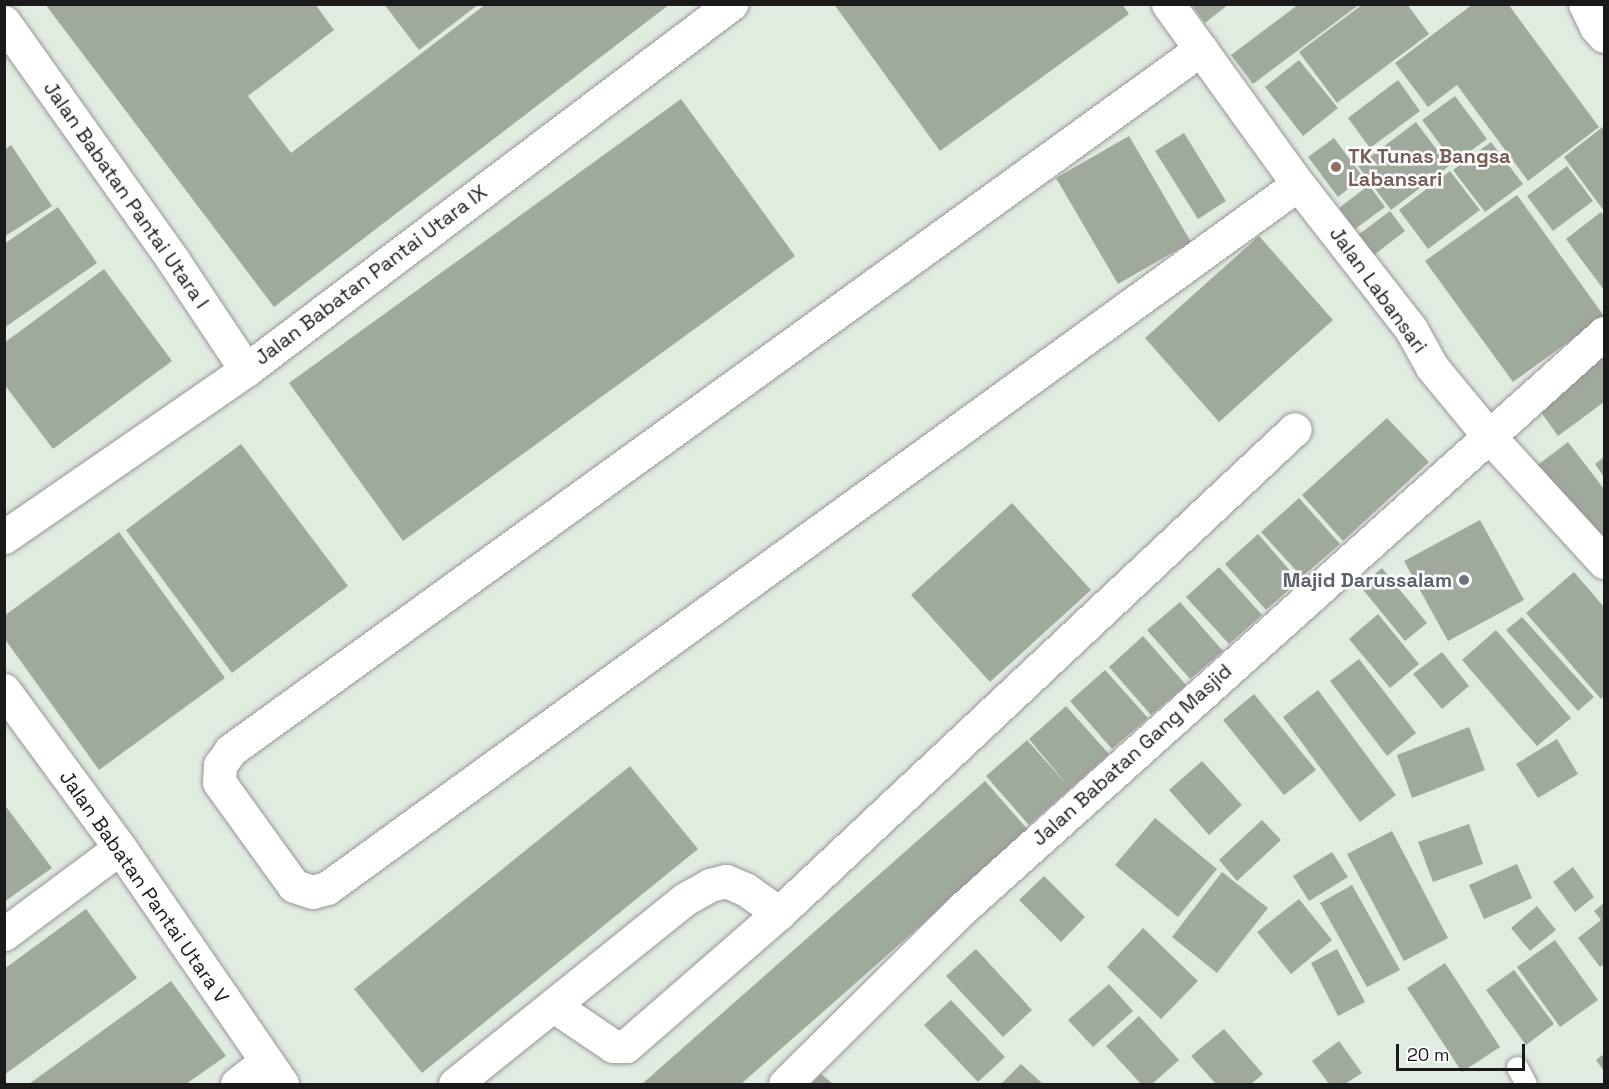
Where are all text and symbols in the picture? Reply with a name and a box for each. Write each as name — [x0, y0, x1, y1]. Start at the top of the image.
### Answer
street label: Jalan Babatan Pantai Utara I — [38, 77, 214, 313]
place label: TK Tunas Bangsa Labansari — [1348, 144, 1511, 191]
marker: TK Tunas Bangsa Labansari — [1329, 160, 1343, 174]
street label: Jalan Babatan Pantai Utara IX — [250, 180, 492, 370]
street label: Jalan Labansari — [1324, 222, 1432, 358]
place label: Majid Darussalam — [1283, 568, 1452, 592]
marker: Majid Darussalam — [1457, 573, 1471, 587]
street label: Jalan Babatan Gang Masjid — [1027, 659, 1237, 851]
street label: Jalan Babatan Pantai Utara V — [54, 766, 234, 1008]
scale bar — [1399, 1032, 1528, 1070]
text: 20 m — [1407, 1043, 1450, 1066]

